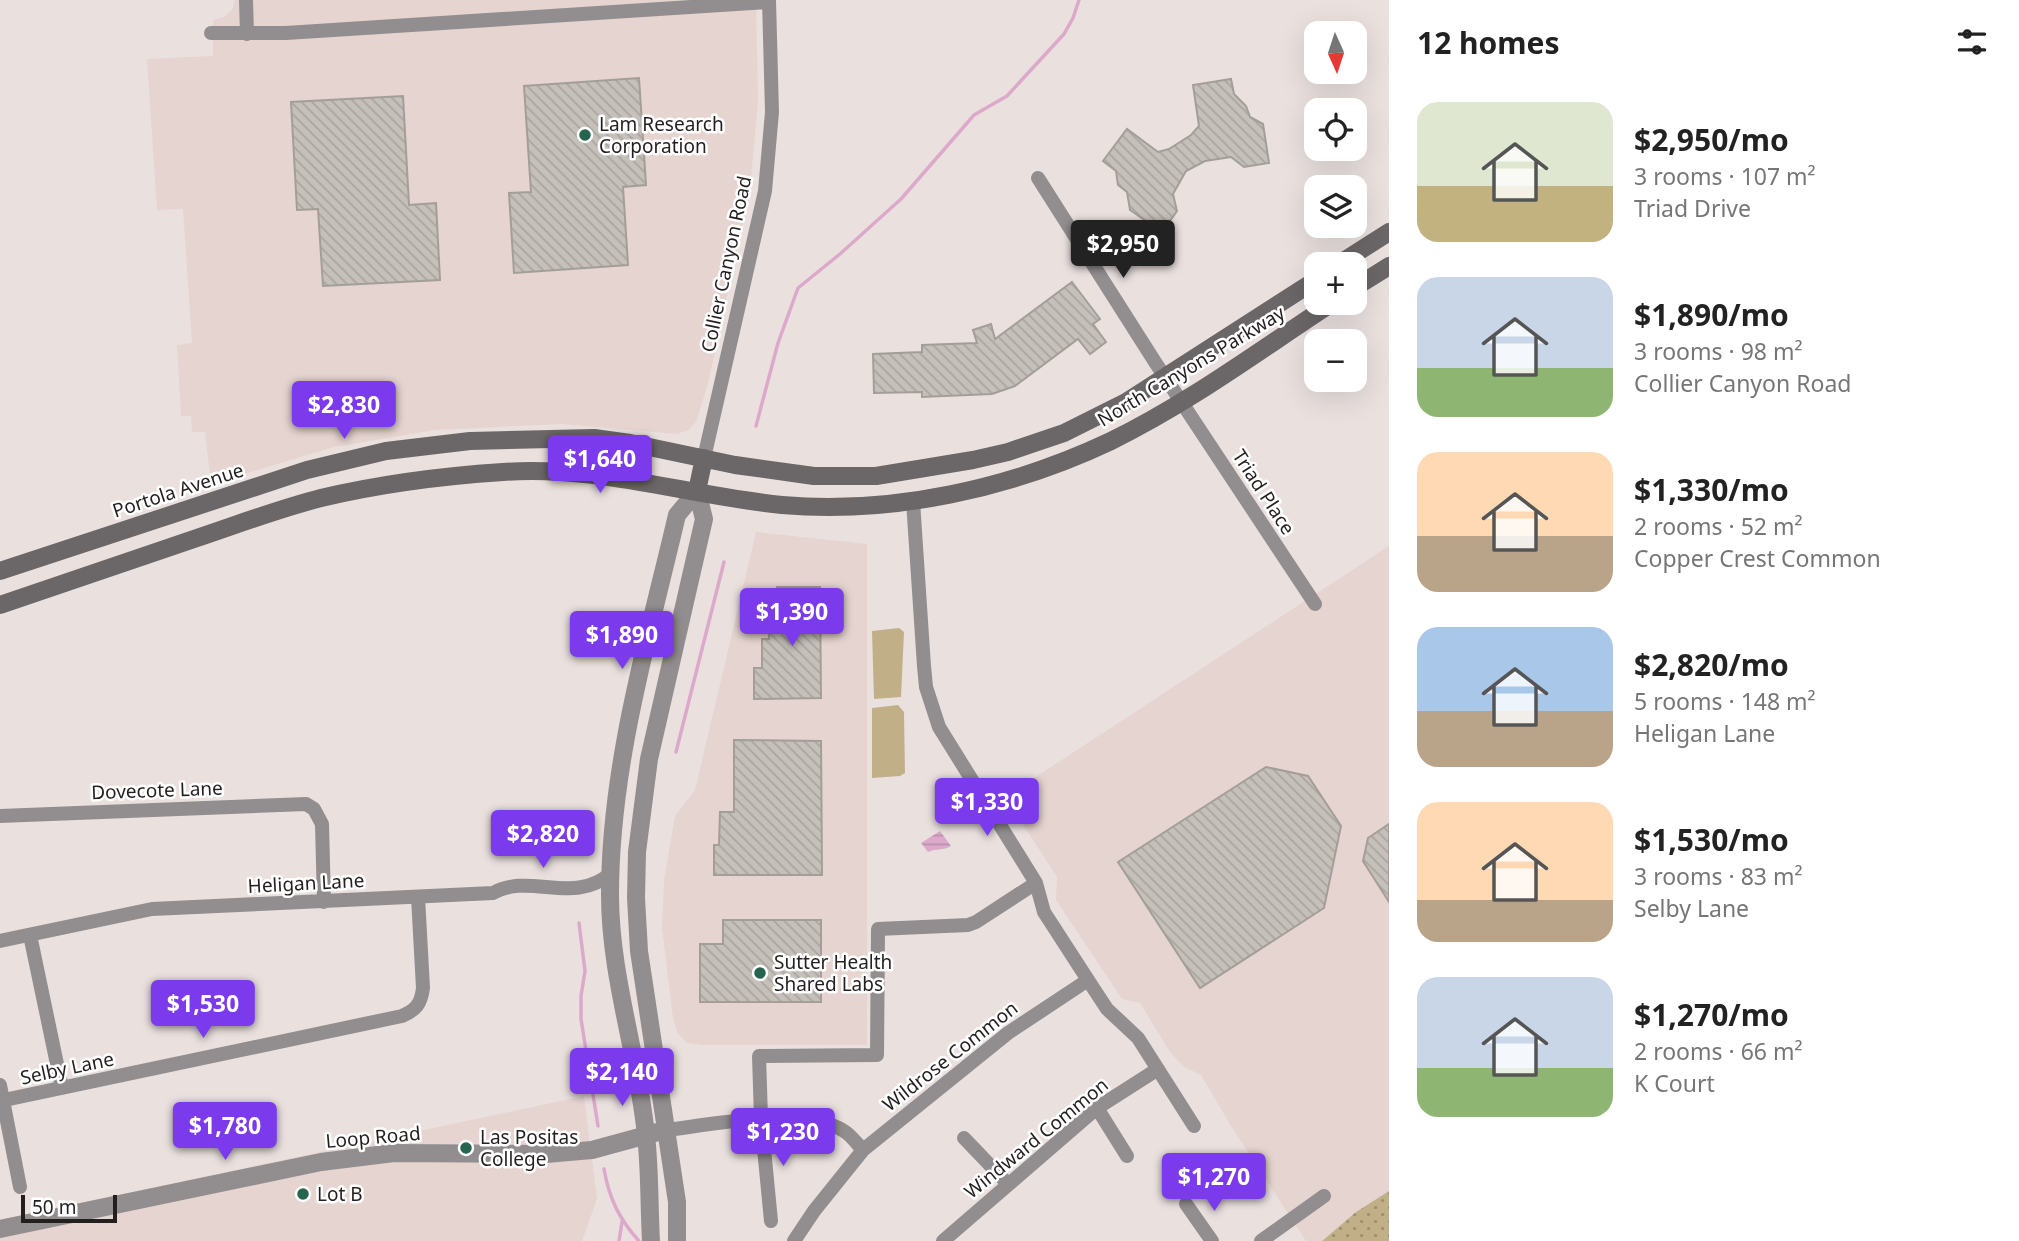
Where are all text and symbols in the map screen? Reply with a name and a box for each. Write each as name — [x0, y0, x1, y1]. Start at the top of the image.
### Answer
north arrow — [1304, 21, 1367, 84]
map controls — [1304, 21, 1367, 392]
text: 12 homes — [1417, 22, 1560, 63]
icon: filters — [1953, 23, 1991, 61]
button: locate — [1304, 98, 1367, 161]
place label: Lam Research Corporation — [599, 111, 724, 159]
text: $2,950/mo — [1634, 119, 1789, 160]
marker: Lam Research Corporation — [577, 127, 593, 143]
icon: home — [1473, 130, 1557, 214]
text: 3 rooms · 107 m² — [1634, 160, 1816, 192]
street label: Collier Canyon Road — [695, 173, 757, 355]
button: layers — [1304, 175, 1367, 238]
text: Triad Drive — [1634, 192, 1751, 224]
pin: $2,950 — [1066, 220, 1180, 280]
text: $2,950 — [1087, 227, 1159, 259]
button: + — [1304, 252, 1367, 315]
text: $1,890/mo — [1634, 294, 1789, 335]
street label: North Canyons Parkway — [1093, 300, 1290, 432]
icon: home — [1473, 305, 1557, 389]
button: − — [1304, 329, 1367, 392]
text: 3 rooms · 98 m² — [1634, 335, 1803, 367]
text: Collier Canyon Road — [1634, 367, 1851, 399]
pin: $2,830 — [287, 382, 401, 441]
text: $2,830 — [308, 388, 380, 420]
pin: $1,640 — [543, 435, 657, 495]
text: $1,640 — [564, 442, 636, 474]
street label: Triad Place — [1227, 444, 1301, 540]
street label: Portola Avenue — [109, 457, 247, 523]
text: $1,330/mo — [1634, 469, 1789, 510]
icon: home — [1473, 480, 1557, 564]
text: 2 rooms · 52 m² — [1634, 510, 1803, 542]
text: Copper Crest Common — [1634, 542, 1881, 574]
pin: $1,390 — [735, 588, 849, 648]
text: $1,390 — [756, 595, 828, 627]
pin: $1,890 — [565, 612, 679, 671]
text: $1,890 — [586, 618, 658, 650]
text: $2,820/mo — [1634, 644, 1789, 685]
icon: home — [1473, 655, 1557, 739]
text: 5 rooms · 148 m² — [1634, 685, 1816, 717]
text: Heligan Lane — [1634, 717, 1775, 749]
street label: Dovecote Lane — [91, 775, 223, 805]
pin: $1,330 — [930, 778, 1044, 838]
text: $1,330 — [951, 785, 1023, 817]
pin: $2,820 — [486, 810, 600, 870]
text: $2,820 — [507, 817, 579, 849]
text: $1,530/mo — [1634, 819, 1789, 860]
icon: home — [1473, 830, 1557, 914]
text: 3 rooms · 83 m² — [1634, 860, 1803, 892]
street label: Heligan Lane — [247, 867, 365, 899]
text: Selby Lane — [1634, 892, 1749, 924]
place label: Sutter Health Shared Labs — [774, 949, 892, 997]
marker: Sutter Health Shared Labs — [752, 965, 768, 981]
pin: $1,530 — [146, 981, 260, 1040]
text: $1,530 — [167, 987, 239, 1019]
text: $1,270/mo — [1634, 994, 1789, 1035]
street label: Wildrose Common — [877, 995, 1023, 1117]
icon: home — [1473, 1005, 1557, 1089]
text: 2 rooms · 66 m² — [1634, 1035, 1803, 1067]
street label: Selby Lane — [18, 1045, 116, 1091]
pin: $2,140 — [565, 1048, 679, 1108]
text: $2,140 — [586, 1055, 658, 1087]
text: K Court — [1634, 1067, 1715, 1099]
street label: Windward Common — [959, 1072, 1113, 1204]
pin: $1,780 — [168, 1102, 282, 1162]
pin: $1,230 — [726, 1108, 840, 1168]
text: $1,780 — [189, 1109, 261, 1141]
text: $1,230 — [747, 1115, 819, 1147]
street label: Loop Road — [324, 1120, 422, 1154]
place label: Las Positas College — [480, 1124, 578, 1172]
marker: Las Positas College — [458, 1140, 474, 1156]
pin: $1,270 — [1157, 1154, 1271, 1213]
text: $1,270 — [1178, 1160, 1250, 1192]
place label: Lot B — [317, 1181, 363, 1207]
marker: Lot B — [295, 1186, 311, 1202]
scale bar — [21, 1192, 117, 1224]
text: 50 m — [32, 1194, 76, 1220]

